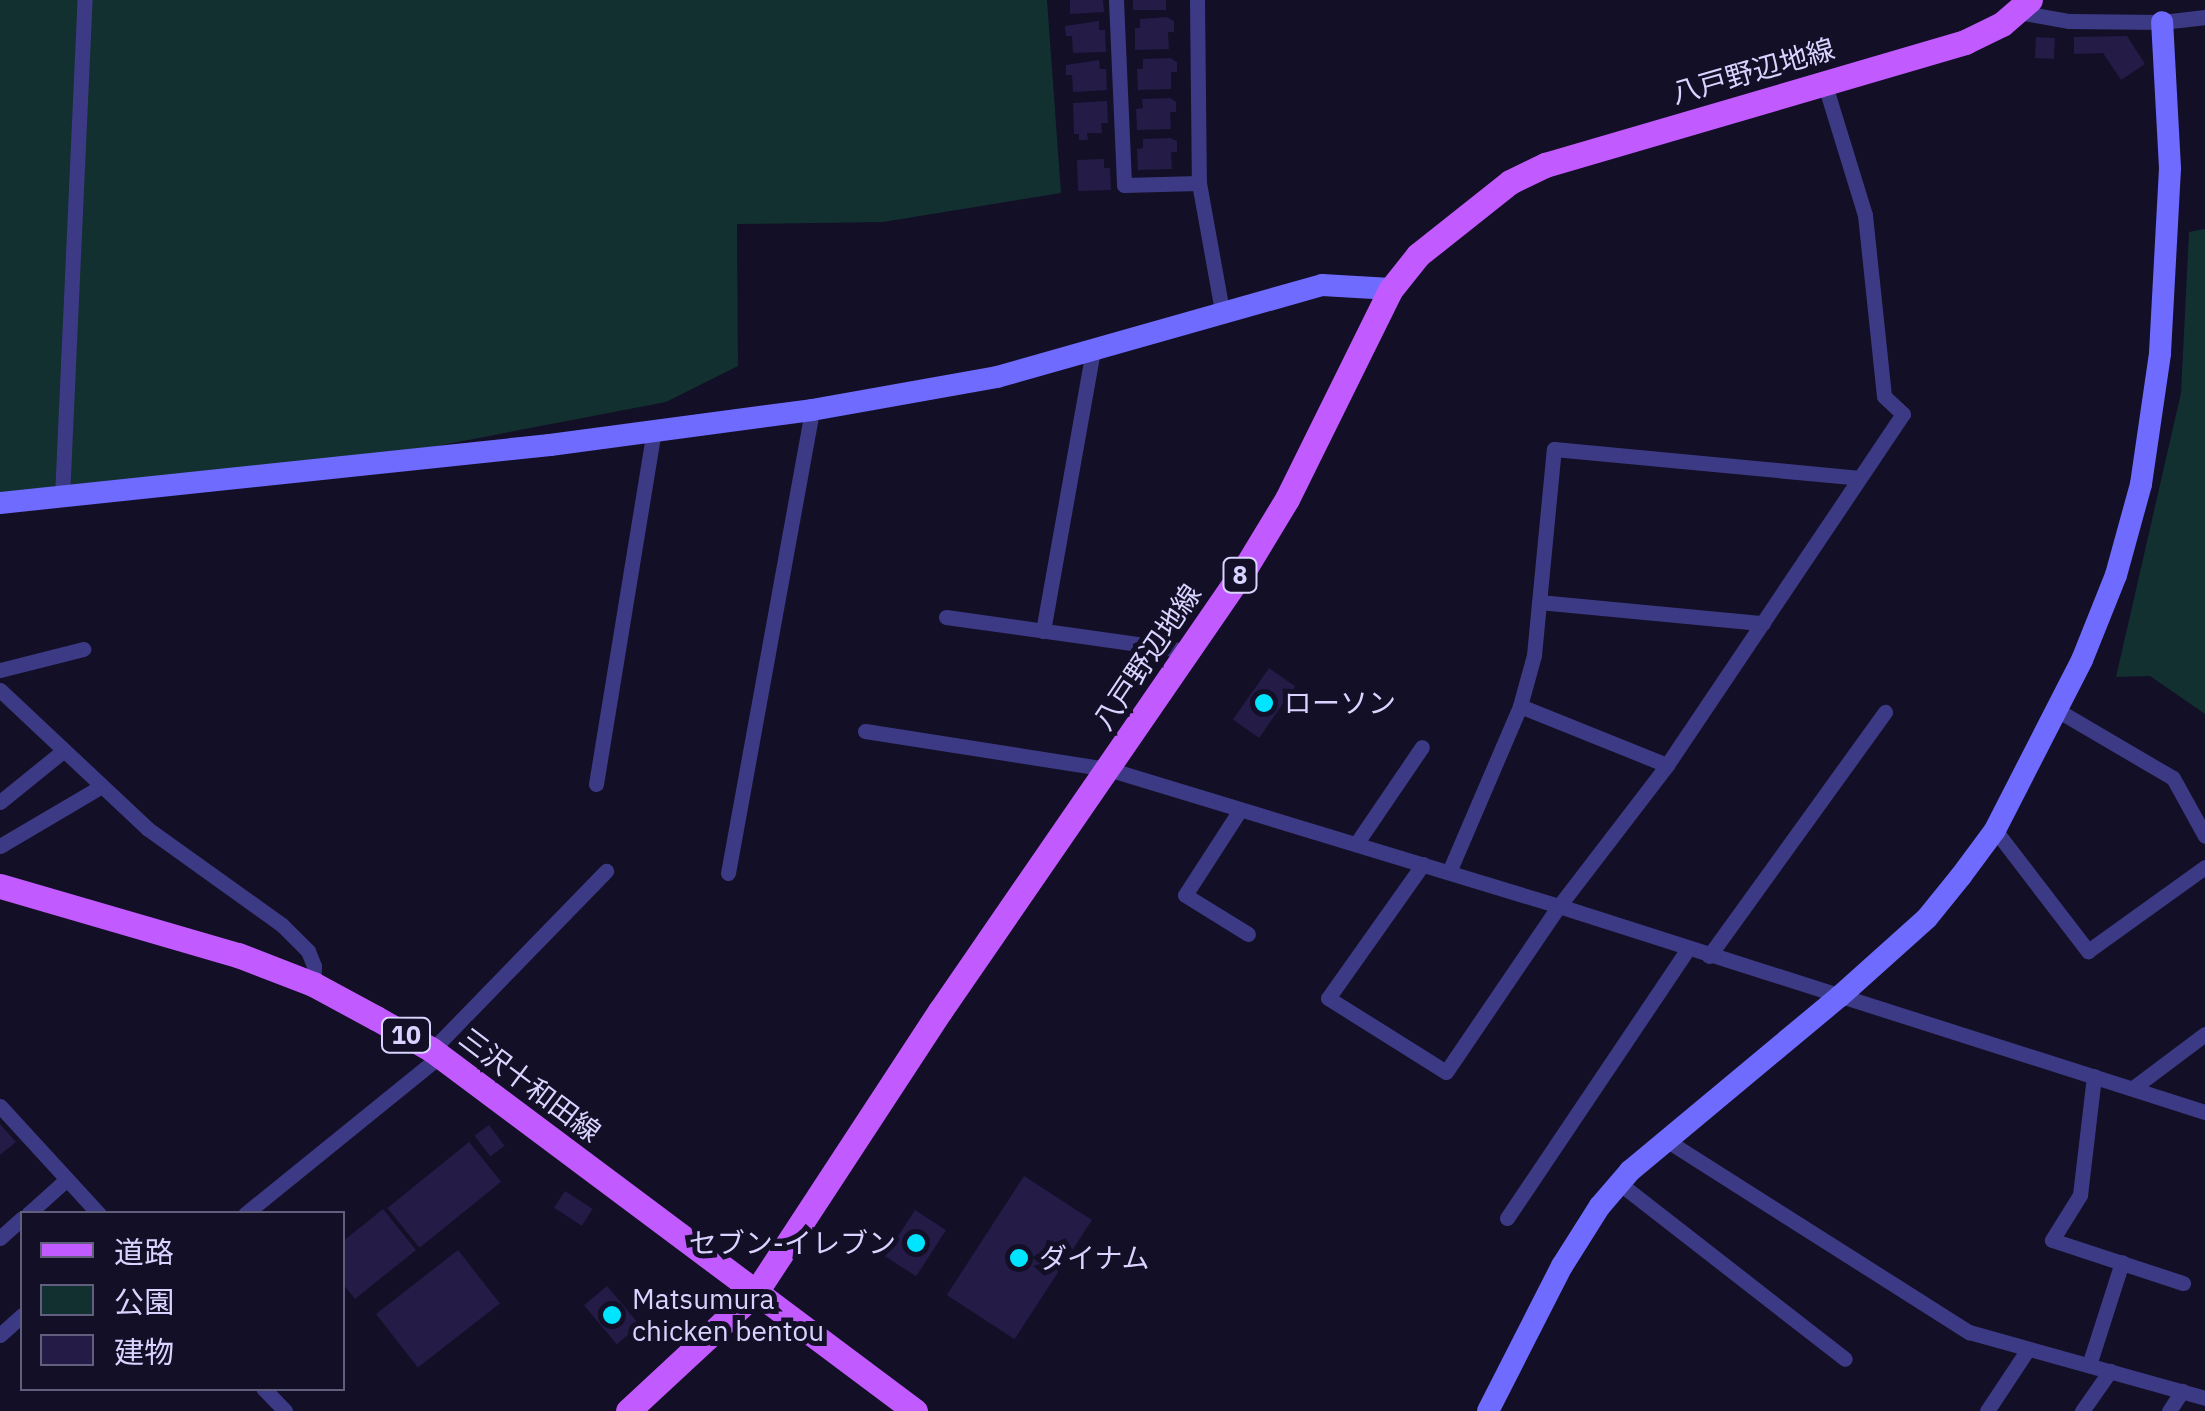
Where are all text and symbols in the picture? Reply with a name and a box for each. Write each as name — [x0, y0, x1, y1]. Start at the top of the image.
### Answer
street label: 八戸野辺地線 — [1668, 32, 1838, 110]
road number: 8 — [1222, 555, 1258, 595]
street label: 八戸野辺地線 — [1086, 578, 1208, 736]
place label: ローソン — [1284, 686, 1396, 720]
marker: ローソン — [1253, 692, 1275, 714]
road number: 10 — [381, 1015, 431, 1055]
street label: 三沢十和田線 — [453, 1021, 607, 1149]
legend — [20, 1211, 345, 1391]
place label: セブン-イレブン — [689, 1226, 896, 1260]
text: 道路 — [114, 1232, 174, 1271]
marker: セブン-イレブン — [905, 1232, 927, 1254]
place label: ダイナム — [1039, 1241, 1151, 1275]
marker: ダイナム — [1008, 1247, 1030, 1269]
text: 公園 — [114, 1282, 174, 1321]
place label: Matsumura chicken bentou — [632, 1282, 824, 1348]
marker: Matsumura chicken bentou — [601, 1304, 623, 1326]
text: 建物 — [114, 1332, 174, 1371]

